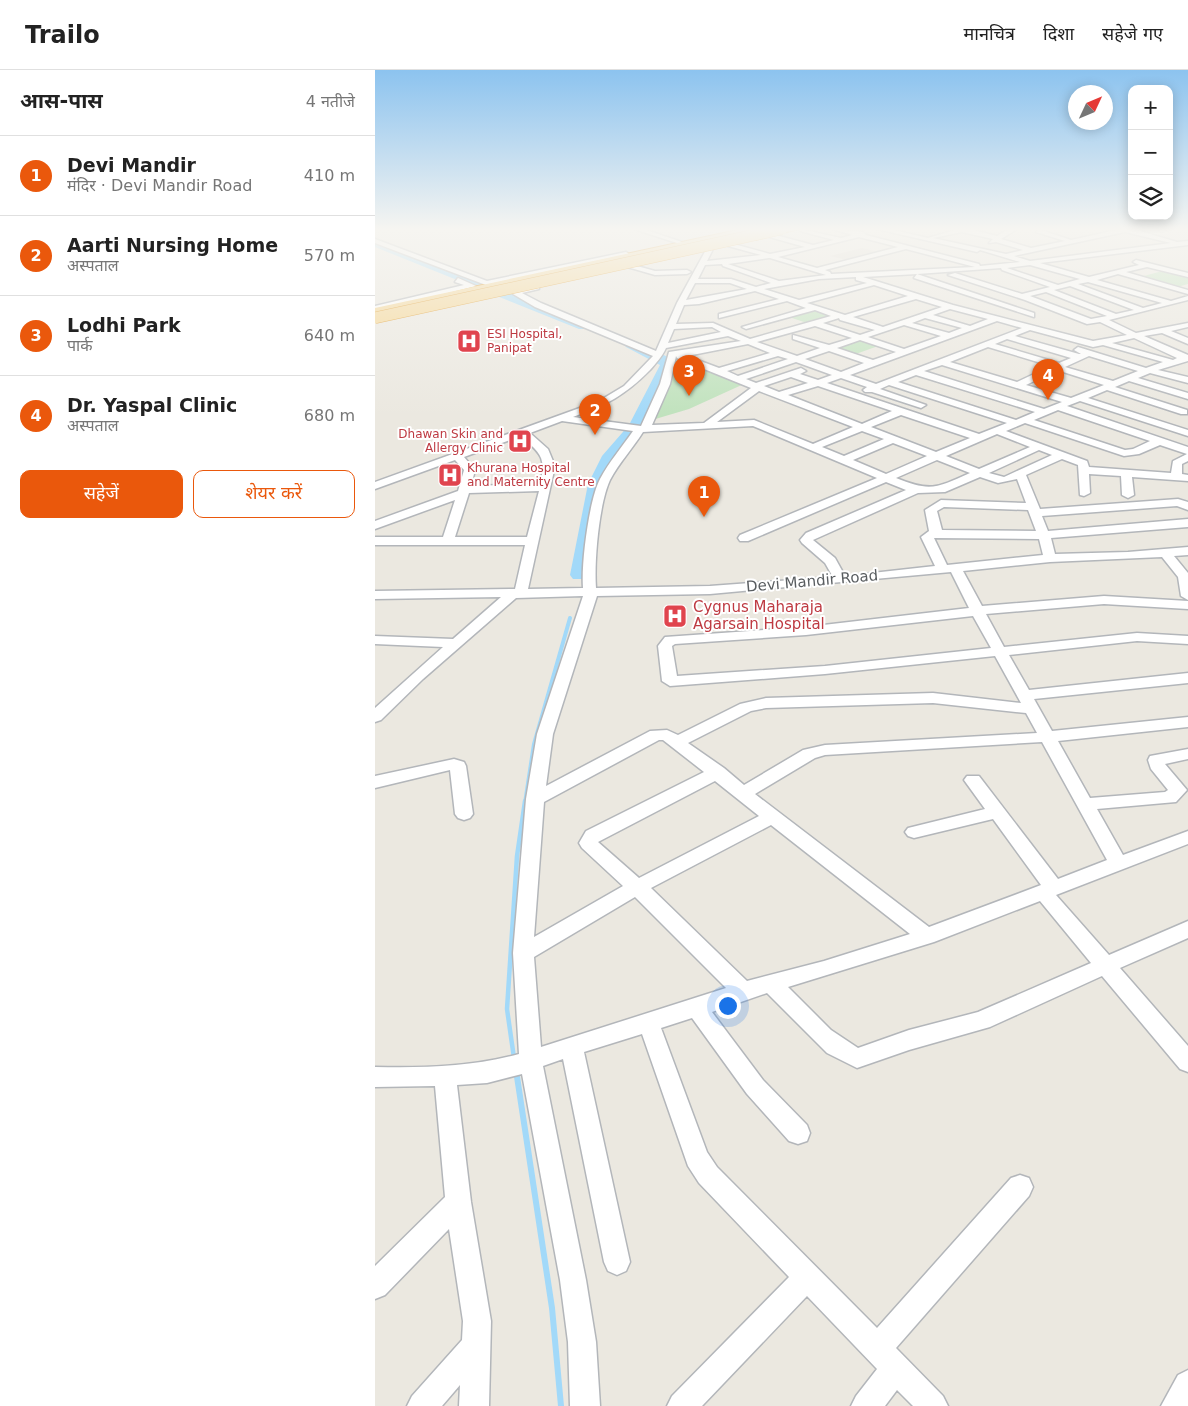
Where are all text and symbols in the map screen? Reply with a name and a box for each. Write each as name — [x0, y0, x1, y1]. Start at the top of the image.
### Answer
text: Trailo — [25, 21, 100, 49]
text: मानचित्र — [964, 23, 1015, 44]
text: दिशा — [1043, 23, 1074, 44]
text: सहेजे गए — [1102, 23, 1163, 44]
north arrow — [1068, 85, 1113, 130]
map controls — [1128, 85, 1173, 220]
button: + — [1128, 85, 1173, 130]
text: आस-पास — [20, 89, 103, 113]
text: 4 नतीजे — [306, 92, 355, 111]
button: − — [1128, 130, 1173, 175]
text: Devi Mandir — [67, 154, 196, 176]
text: 1 — [30, 166, 42, 185]
text: 410 m — [304, 166, 355, 185]
button: layers — [1128, 175, 1173, 220]
text: मंदिर · Devi Mandir Road — [67, 176, 252, 195]
text: Aarti Nursing Home — [67, 234, 278, 256]
text: 2 — [30, 246, 42, 265]
text: 570 m — [304, 246, 355, 265]
text: अस्पताल — [67, 256, 119, 275]
text: Lodhi Park — [67, 314, 181, 336]
text: 3 — [30, 326, 42, 345]
text: 640 m — [304, 326, 355, 345]
place label: ESI Hospital, Panipat — [487, 327, 562, 355]
hospital icon: ESI Hospital, Panipat — [456, 328, 482, 354]
text: पार्क — [67, 336, 93, 355]
pin: 3 — [673, 355, 705, 396]
pin: 4 — [1032, 359, 1064, 400]
text: Dr. Yaspal Clinic — [67, 394, 237, 416]
pin: 2 — [579, 394, 611, 435]
text: 4 — [30, 406, 42, 425]
text: 680 m — [304, 406, 355, 425]
text: अस्पताल — [67, 416, 119, 435]
place label: Dhawan Skin and Allergy Clinic — [398, 427, 503, 455]
hospital icon: Dhawan Skin and Allergy Clinic — [507, 428, 533, 454]
place label: Khurana Hospital and Maternity Centre — [467, 461, 595, 489]
hospital icon: Khurana Hospital and Maternity Centre — [437, 462, 463, 488]
button: सहेजें — [20, 470, 183, 518]
button: शेयर करें — [193, 470, 355, 518]
pin: 1 — [688, 476, 720, 517]
street label: Devi Mandir Road — [745, 566, 879, 596]
place label: Cygnus Maharaja Agarsain Hospital — [693, 598, 825, 633]
hospital icon: Cygnus Maharaja Agarsain Hospital — [662, 603, 688, 629]
your location — [715, 993, 741, 1019]

